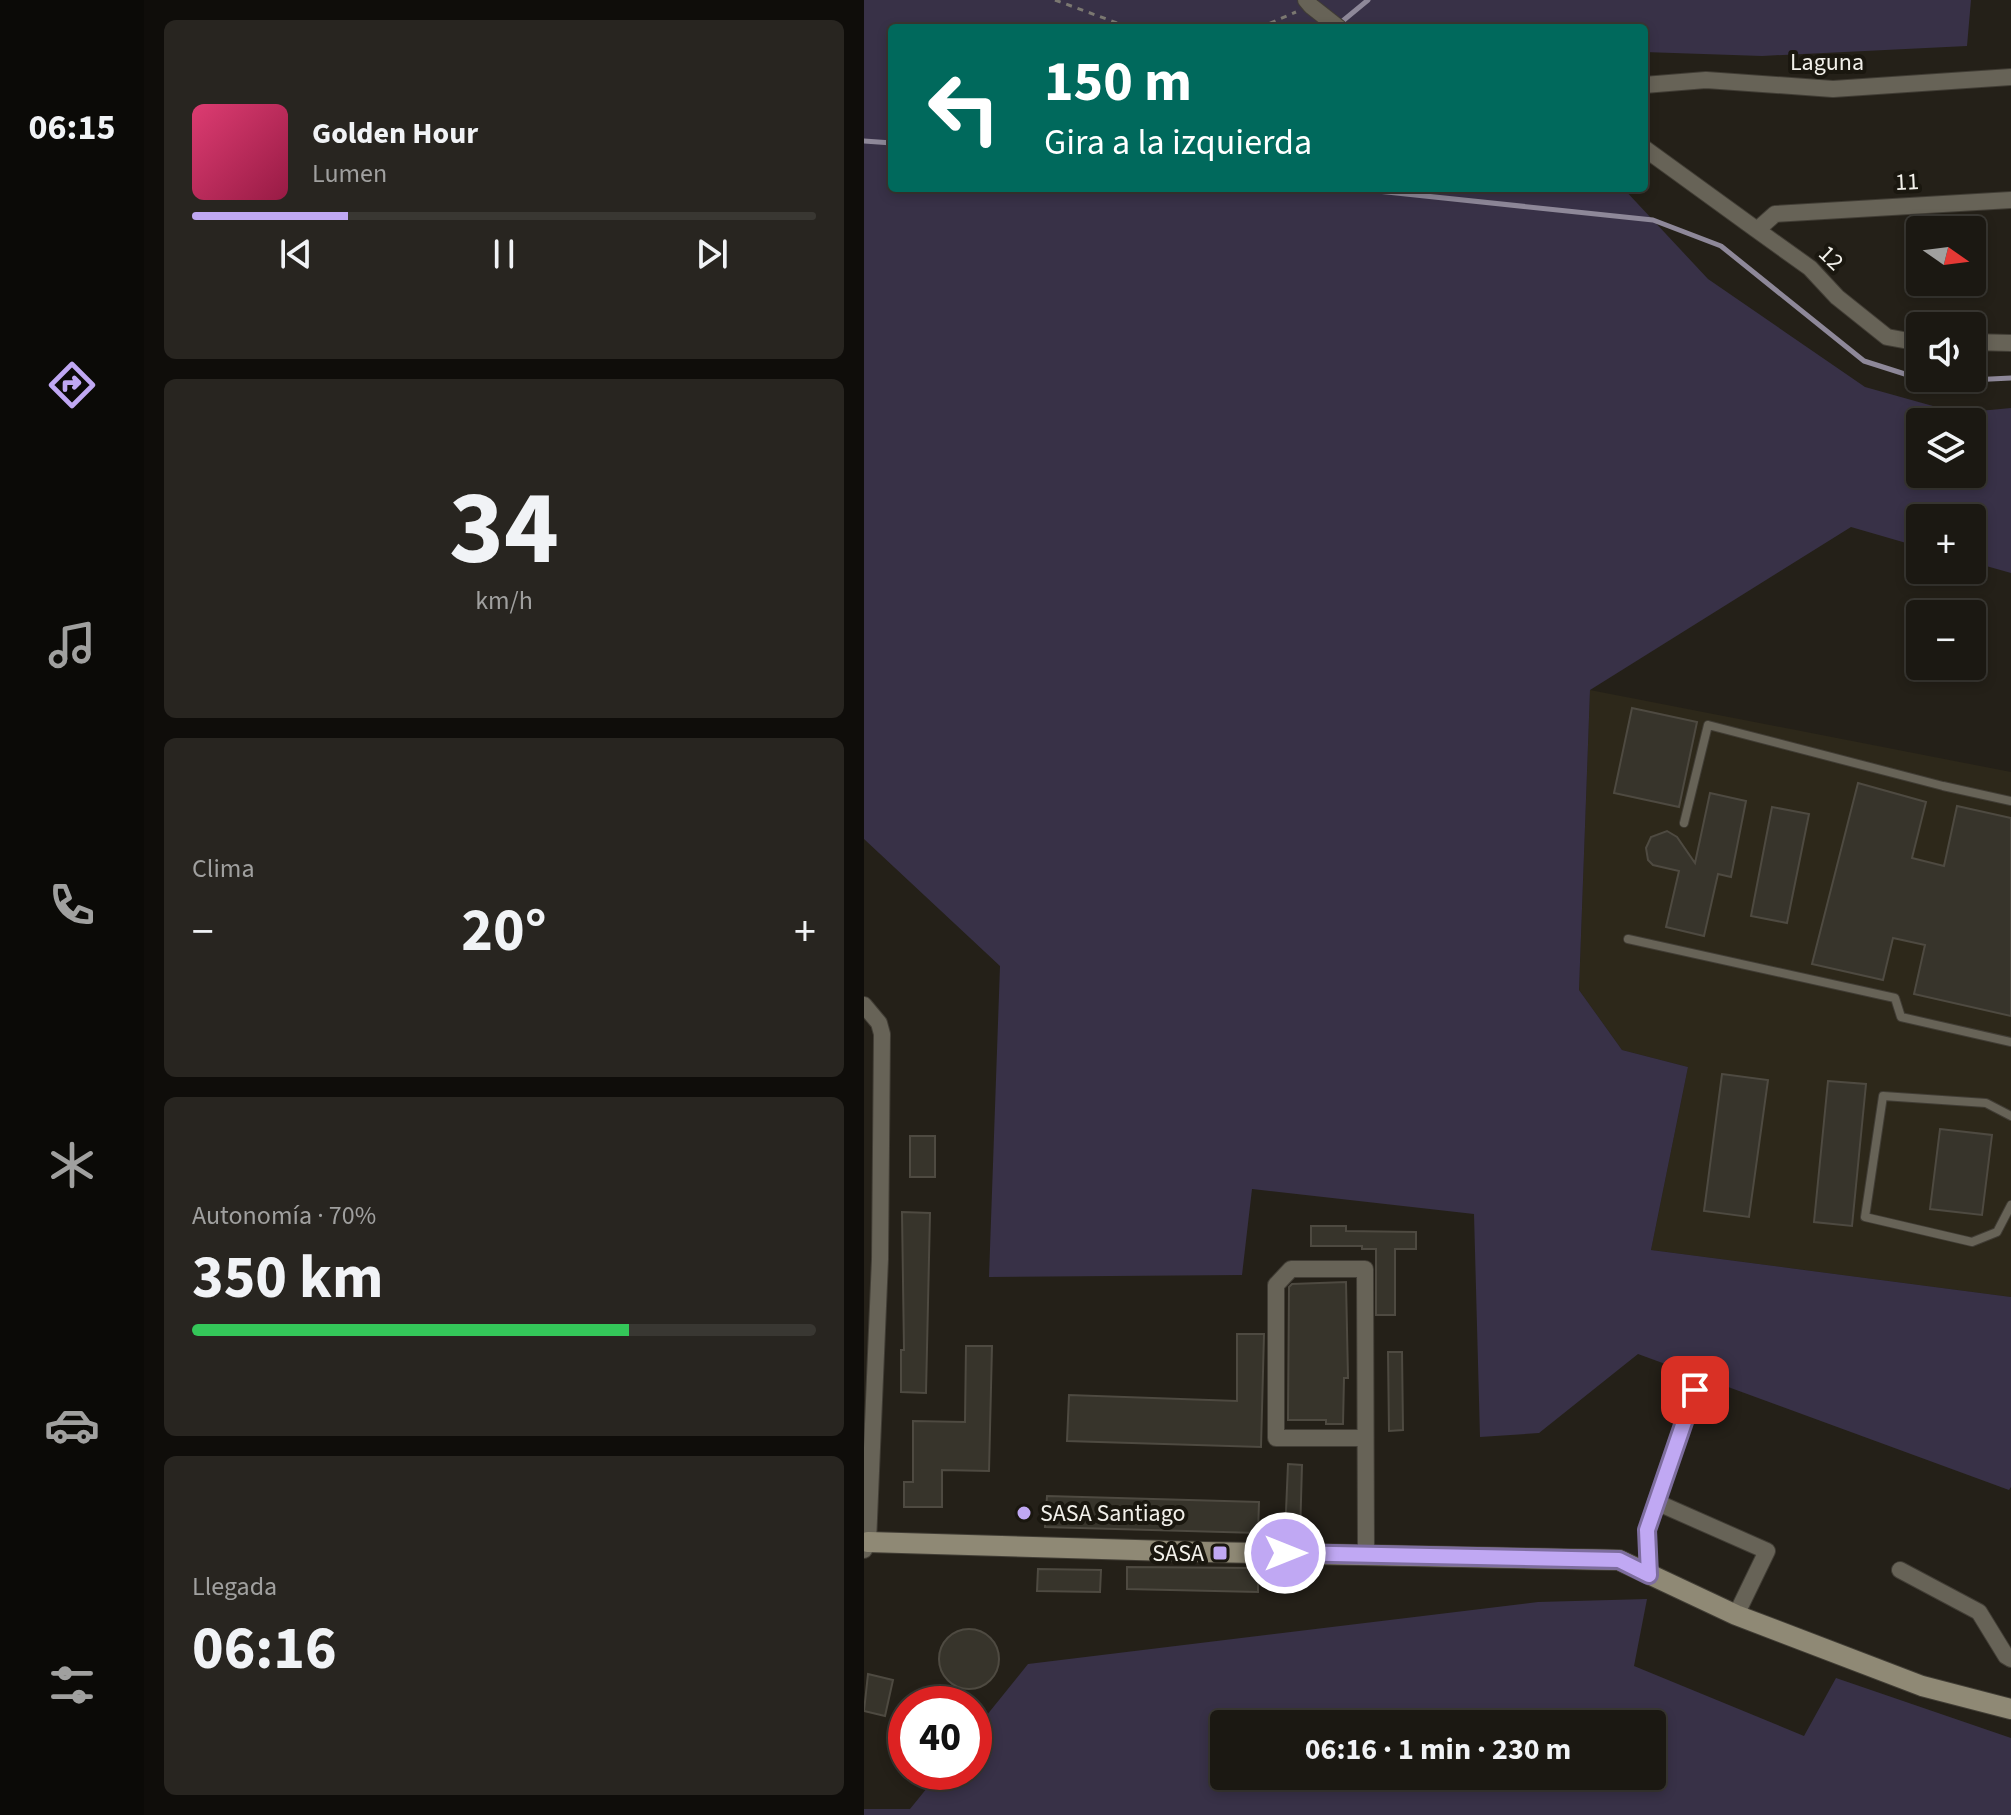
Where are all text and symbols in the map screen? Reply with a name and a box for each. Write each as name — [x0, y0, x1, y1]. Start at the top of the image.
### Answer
text: 150 m — [1044, 43, 1192, 122]
street label: Laguna — [1790, 45, 1864, 80]
icon: left — [912, 56, 1016, 160]
text: 06:15 — [29, 102, 115, 153]
text: Golden Hour — [312, 112, 478, 155]
text: Gira a la izquierda — [1044, 117, 1312, 168]
text: Lumen — [312, 155, 387, 192]
street label: 11 — [1894, 164, 1920, 200]
north arrow — [1906, 216, 1986, 296]
map controls — [1906, 216, 1986, 680]
icon: previous — [274, 232, 318, 276]
icon: pause — [482, 232, 526, 276]
icon: next — [690, 232, 734, 276]
street label: 12 — [1810, 237, 1852, 279]
button: sound — [1906, 312, 1986, 392]
icon: directions — [44, 357, 100, 413]
button: layers — [1906, 408, 1986, 488]
text: 34 — [449, 456, 559, 604]
button: + — [1906, 504, 1986, 584]
text: km/h — [475, 582, 533, 619]
button: − — [1906, 600, 1986, 680]
icon: music — [44, 617, 100, 673]
text: Clima — [192, 850, 255, 887]
icon: phone — [44, 877, 100, 933]
text: 20° — [461, 889, 547, 974]
text: − — [192, 901, 214, 964]
text: + — [794, 901, 816, 964]
icon: climate — [44, 1137, 100, 1193]
text: Autonomía · 70% — [192, 1197, 376, 1234]
text: 350 km — [192, 1236, 383, 1321]
pin — [1661, 1356, 1729, 1424]
icon: arrive — [1673, 1368, 1717, 1412]
icon: car — [44, 1397, 100, 1453]
place label: SASA Santiago — [1040, 1496, 1185, 1531]
marker: SASA Santiago — [1015, 1504, 1033, 1522]
position arrow — [1243, 1511, 1327, 1595]
place label: SASA — [1152, 1536, 1204, 1571]
marker: SASA — [1211, 1544, 1229, 1562]
text: Llegada — [192, 1568, 277, 1605]
text: 06:16 — [192, 1607, 337, 1692]
icon: filters — [44, 1657, 100, 1713]
speed limit sign: 40 — [888, 1686, 992, 1790]
text: 06:16 · 1 min · 230 m — [1305, 1728, 1571, 1771]

